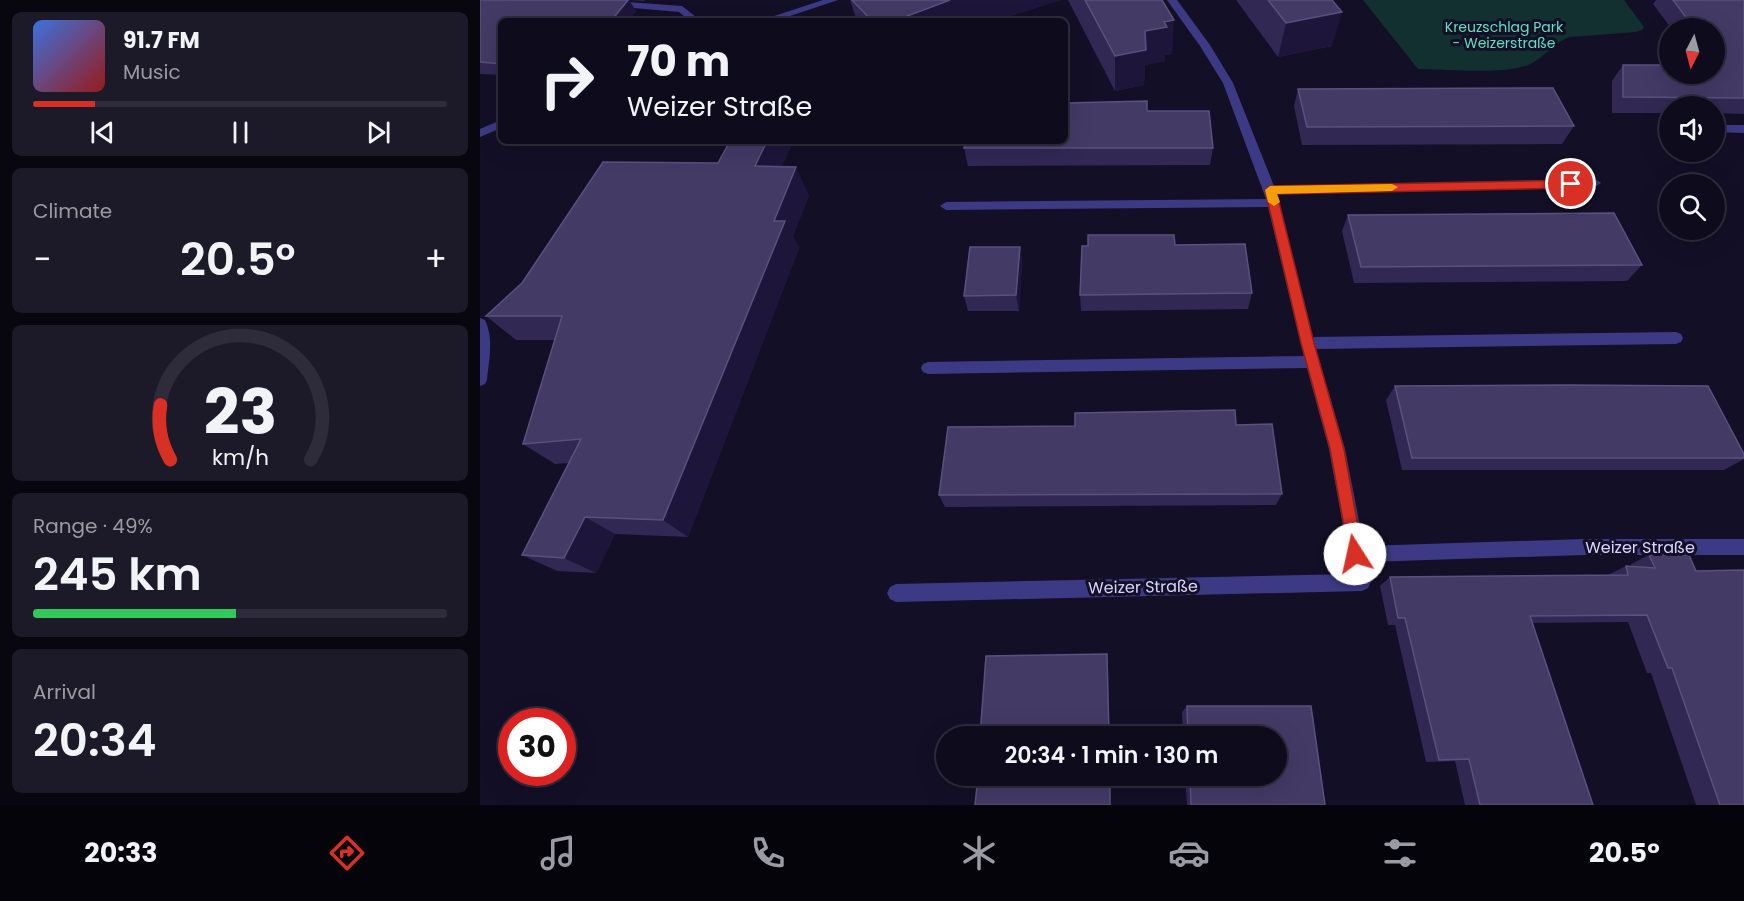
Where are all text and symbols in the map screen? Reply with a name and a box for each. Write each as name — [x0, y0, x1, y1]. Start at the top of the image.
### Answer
park label: Kreuzschlag Park - Weizerstraße — [1445, 17, 1564, 53]
north arrow — [1659, 18, 1725, 84]
map controls — [1659, 18, 1725, 240]
text: 91.7 FM — [123, 25, 200, 56]
text: 70 m — [627, 32, 730, 91]
icon: right — [528, 42, 606, 120]
text: Music — [123, 58, 181, 86]
text: Weizer Straße — [627, 88, 812, 125]
button: sound — [1659, 96, 1725, 162]
icon: previous — [86, 116, 119, 149]
icon: pause — [224, 116, 257, 149]
icon: next — [362, 116, 395, 149]
pin — [1545, 158, 1596, 209]
icon: arrive — [1554, 167, 1587, 200]
button: search — [1659, 174, 1725, 240]
text: Climate — [33, 197, 112, 225]
text: 20.5° — [180, 228, 296, 291]
text: − — [33, 236, 51, 283]
text: + — [424, 236, 447, 283]
text: 23 — [203, 368, 277, 456]
text: km/h — [211, 442, 269, 473]
text: Range · 49% — [33, 512, 153, 540]
position arrow — [1323, 522, 1387, 586]
street label: Weizer Straße — [1585, 536, 1695, 559]
text: 245 km — [33, 543, 202, 606]
street label: Weizer Straße — [1088, 575, 1198, 599]
text: Arrival — [33, 678, 96, 706]
speed limit sign: 30 — [498, 708, 576, 786]
text: 20:34 — [33, 709, 156, 772]
text: 20:34 · 1 min · 130 m — [1005, 740, 1218, 771]
icon: directions — [326, 832, 368, 874]
icon: music — [537, 832, 579, 874]
icon: phone — [747, 832, 789, 874]
icon: climate — [958, 832, 1000, 874]
icon: car — [1168, 832, 1210, 874]
icon: filters — [1379, 832, 1421, 874]
text: 20:33 — [84, 834, 158, 871]
text: 20.5° — [1589, 834, 1660, 871]

